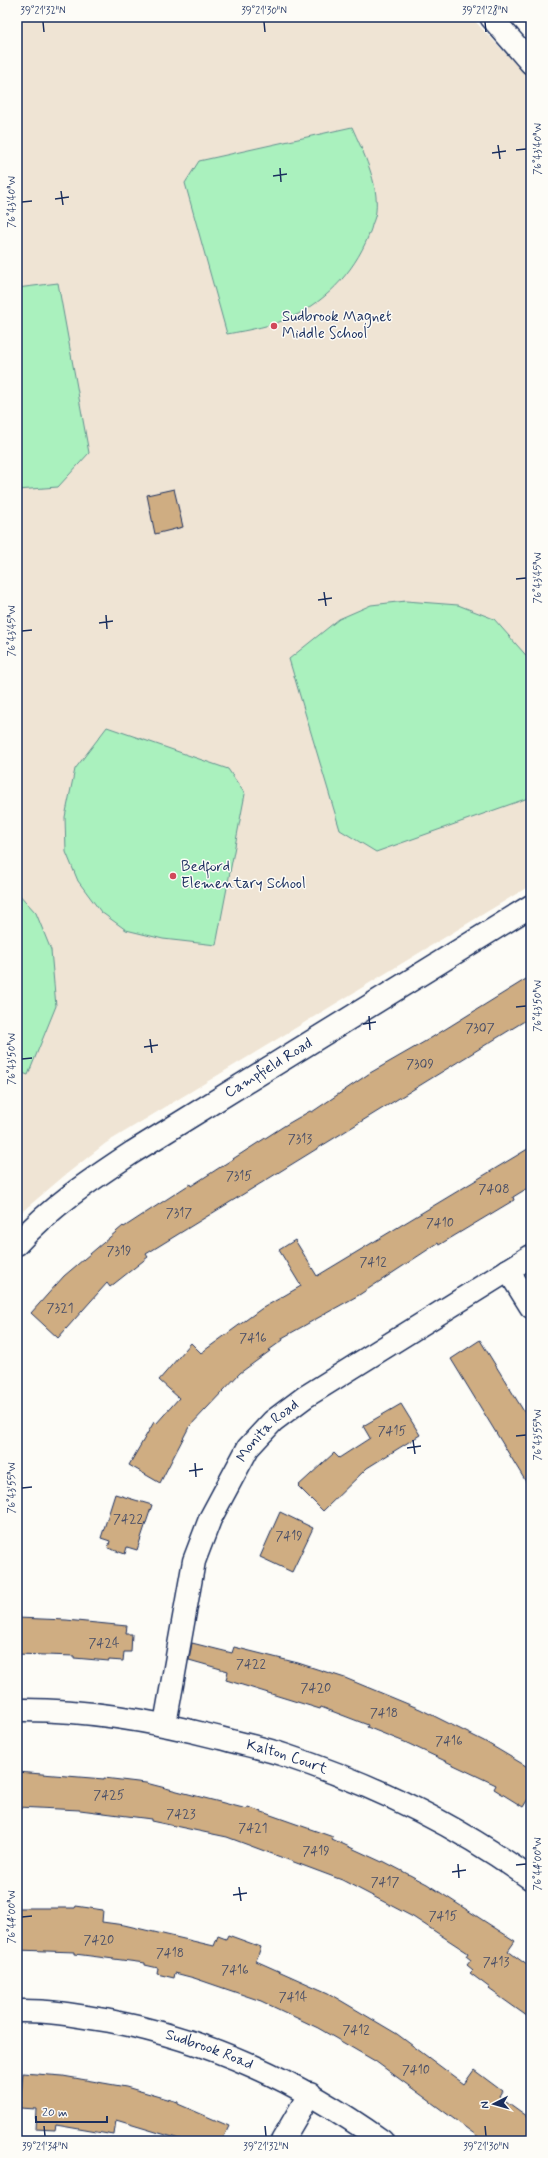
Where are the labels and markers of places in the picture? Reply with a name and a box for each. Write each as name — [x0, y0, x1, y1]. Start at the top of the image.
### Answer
place label: Sudbrook Magnet Middle School — [282, 307, 392, 344]
marker: Sudbrook Magnet Middle School — [269, 321, 279, 331]
place label: Bedford Elementary School — [181, 857, 306, 894]
marker: Bedford Elementary School — [168, 871, 178, 881]

